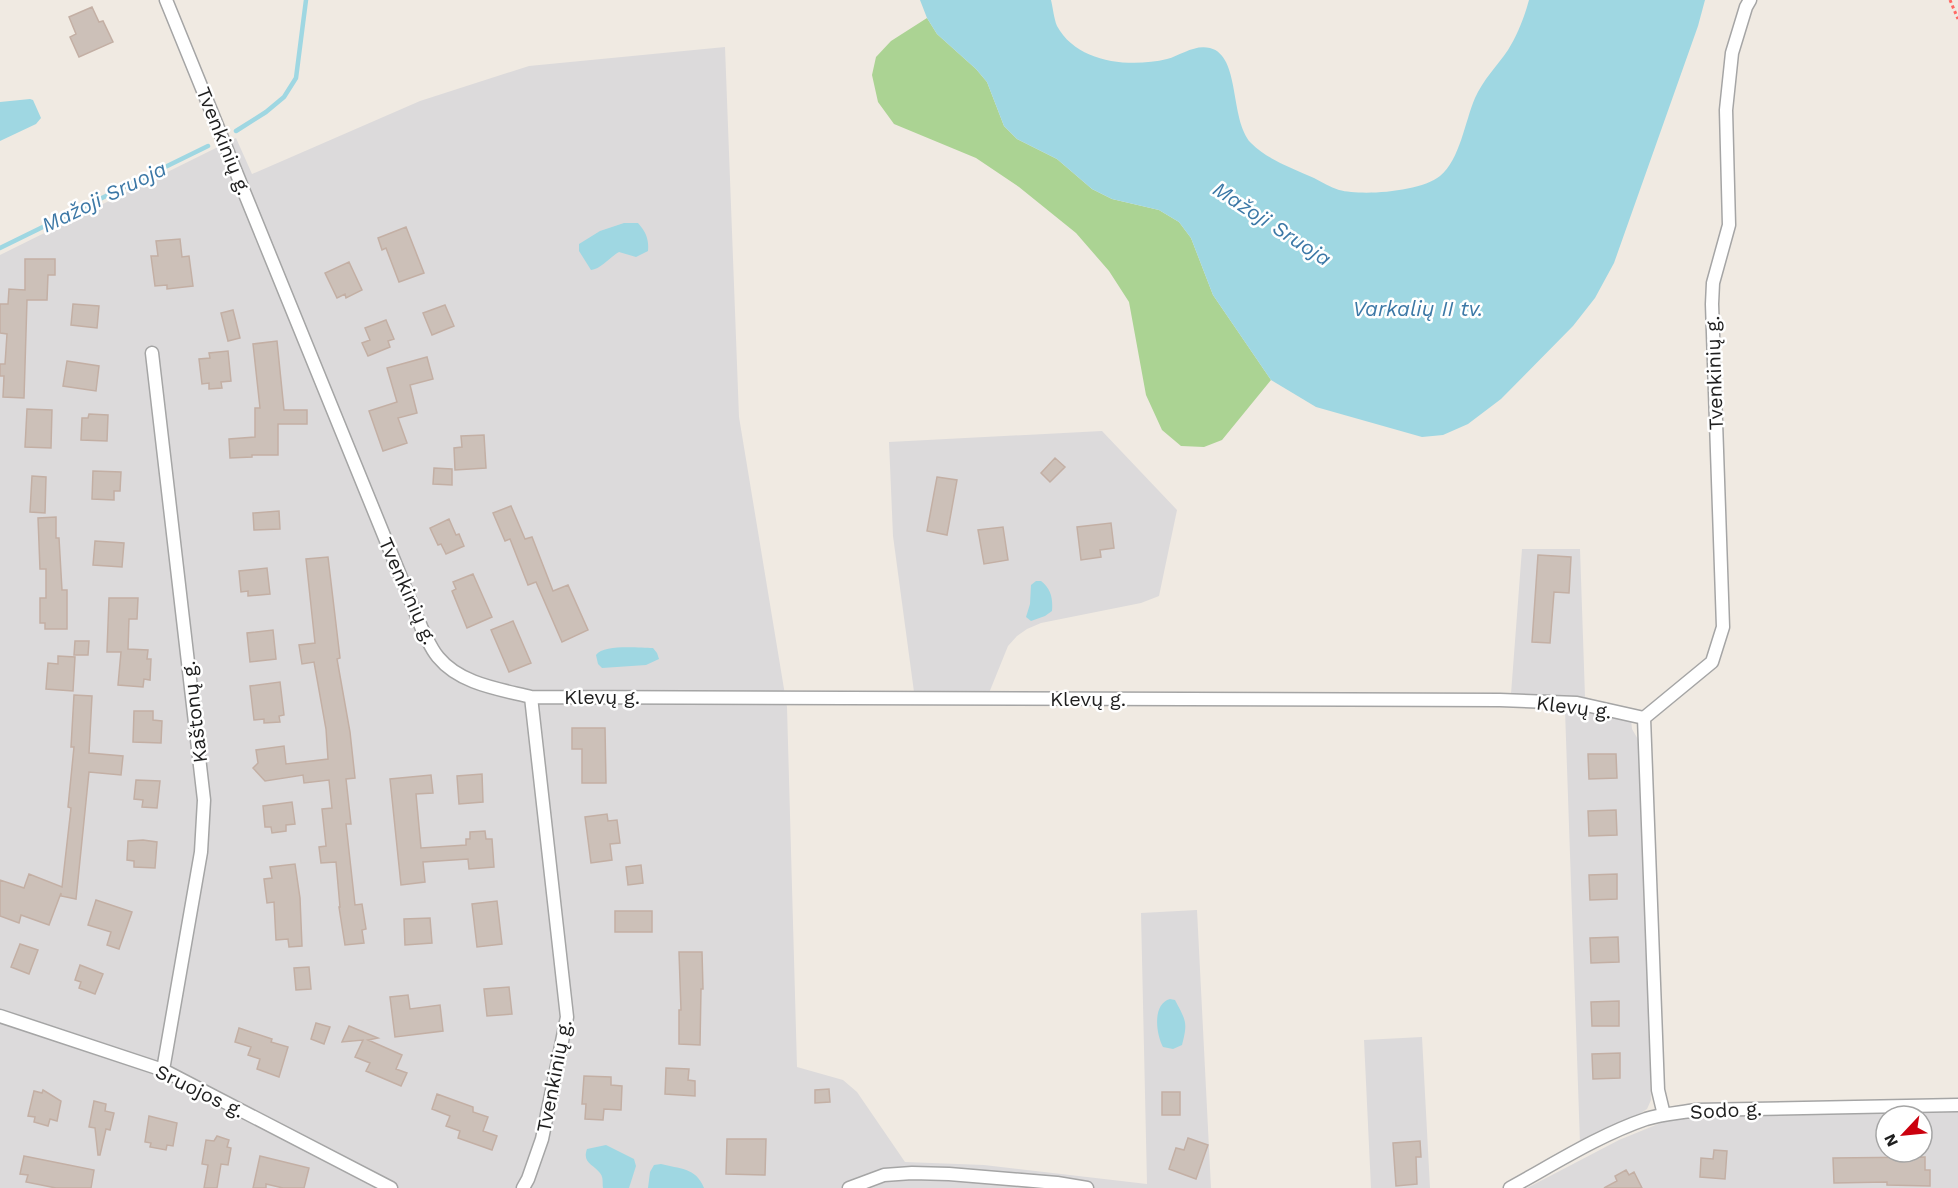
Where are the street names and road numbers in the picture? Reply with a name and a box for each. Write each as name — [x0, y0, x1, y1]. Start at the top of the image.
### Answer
street label: Tvenkinių g. — [191, 83, 257, 199]
street label: Tvenkinių g. — [1700, 315, 1728, 431]
street label: Tvenkinių g. — [374, 534, 442, 648]
street label: Kaštonų g. — [176, 660, 212, 764]
street label: Klevų g. — [564, 685, 640, 709]
street label: Klevų g. — [1050, 687, 1126, 711]
street label: Klevų g. — [1535, 690, 1613, 724]
street label: Tvenkinių g. — [531, 1017, 577, 1135]
street label: Sruojos g. — [152, 1059, 248, 1123]
street label: Sodo g. — [1689, 1096, 1763, 1124]

